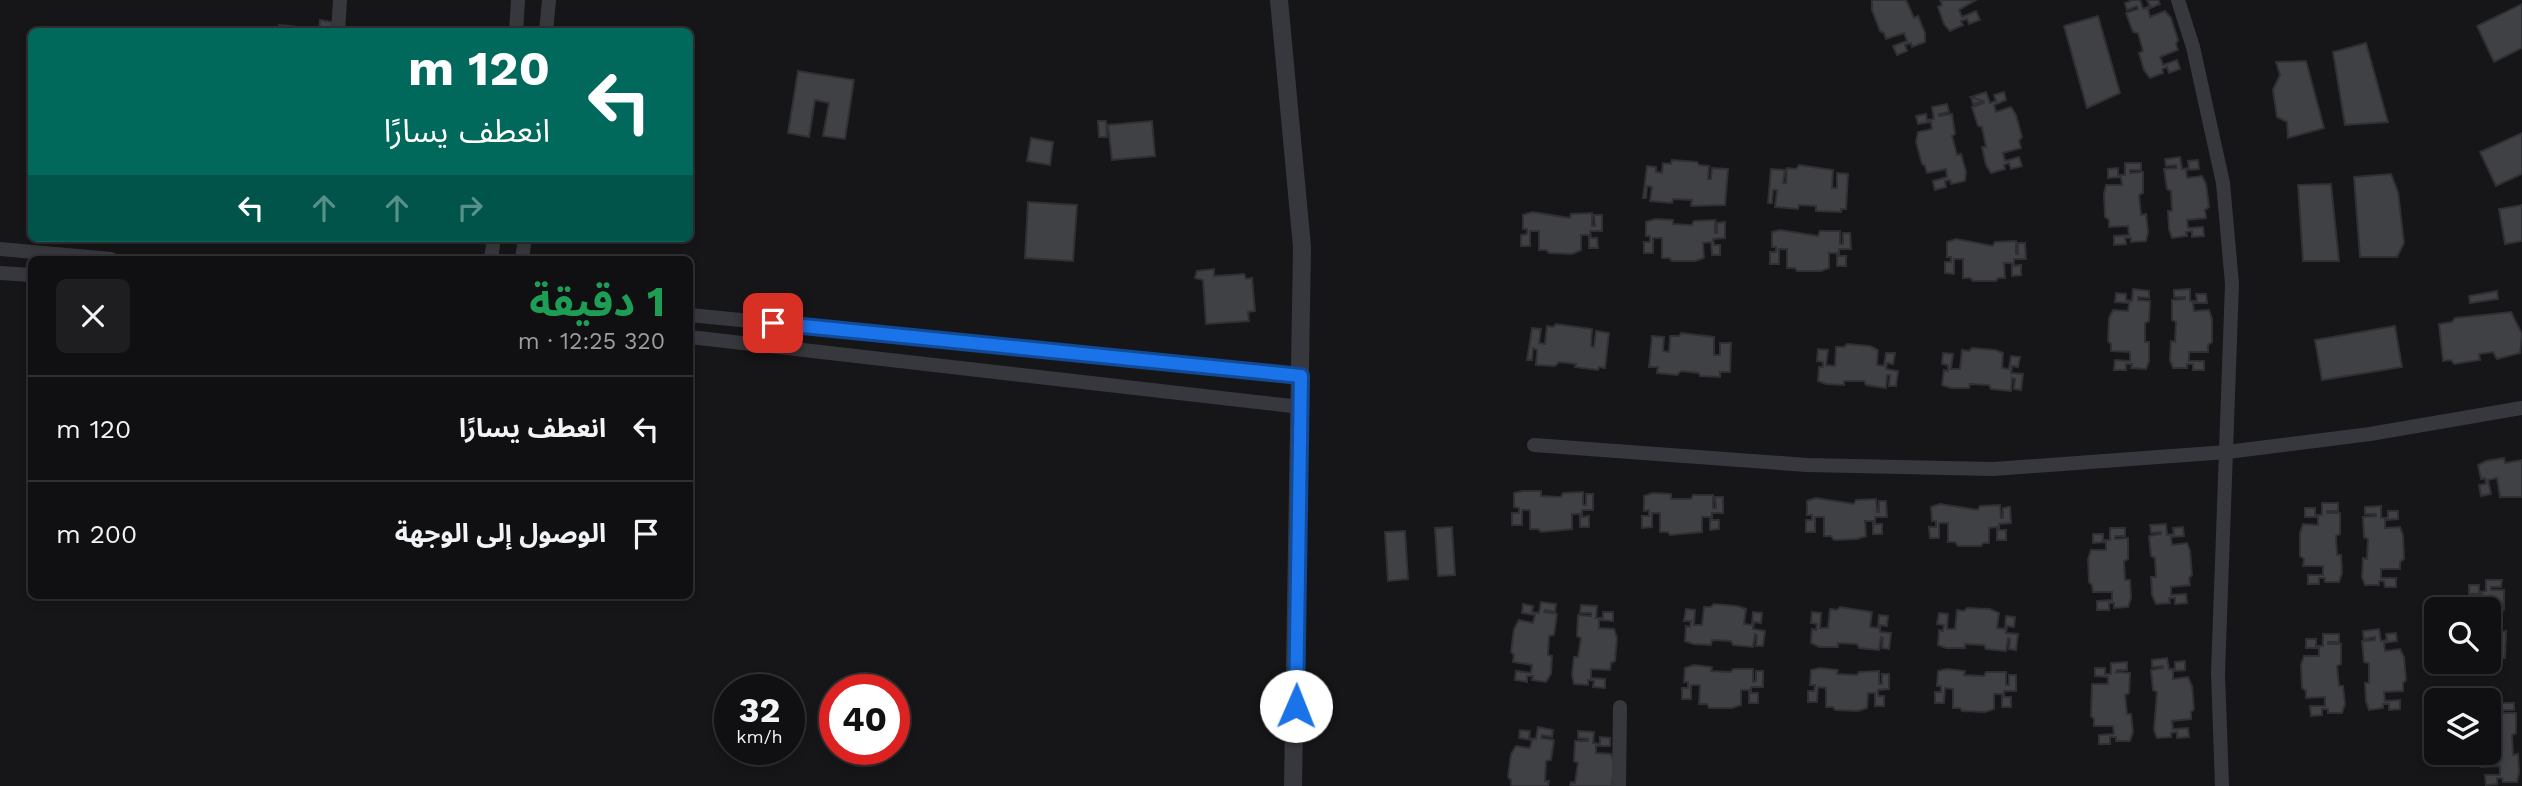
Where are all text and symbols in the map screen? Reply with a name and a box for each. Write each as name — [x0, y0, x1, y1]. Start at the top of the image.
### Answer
text: 120 m — [408, 39, 550, 97]
icon: left — [574, 56, 665, 147]
text: انعطف يسارًا — [384, 112, 550, 150]
icon: left — [232, 189, 270, 227]
icon: ahead — [305, 189, 343, 227]
icon: ahead — [378, 189, 416, 227]
icon: right — [451, 189, 489, 227]
text: 1 دقيقة — [529, 277, 665, 326]
button: close — [56, 279, 130, 353]
pin — [743, 293, 803, 353]
icon: arrive — [754, 304, 792, 342]
text: 320 m · 12:25 — [518, 328, 665, 355]
icon: left — [627, 410, 665, 448]
text: انعطف يسارًا — [459, 413, 606, 443]
text: 120 m — [56, 414, 131, 444]
icon: arrive — [627, 515, 665, 553]
text: الوصول إلى الوجهة — [395, 518, 606, 548]
text: 200 m — [56, 519, 137, 549]
map controls — [2424, 597, 2501, 765]
button: search — [2424, 597, 2501, 674]
position arrow — [1259, 669, 1333, 743]
speed limit sign: 40 — [819, 674, 910, 765]
button: layers — [2424, 688, 2501, 765]
text: 32 — [739, 689, 780, 731]
text: km/h — [736, 726, 783, 747]

